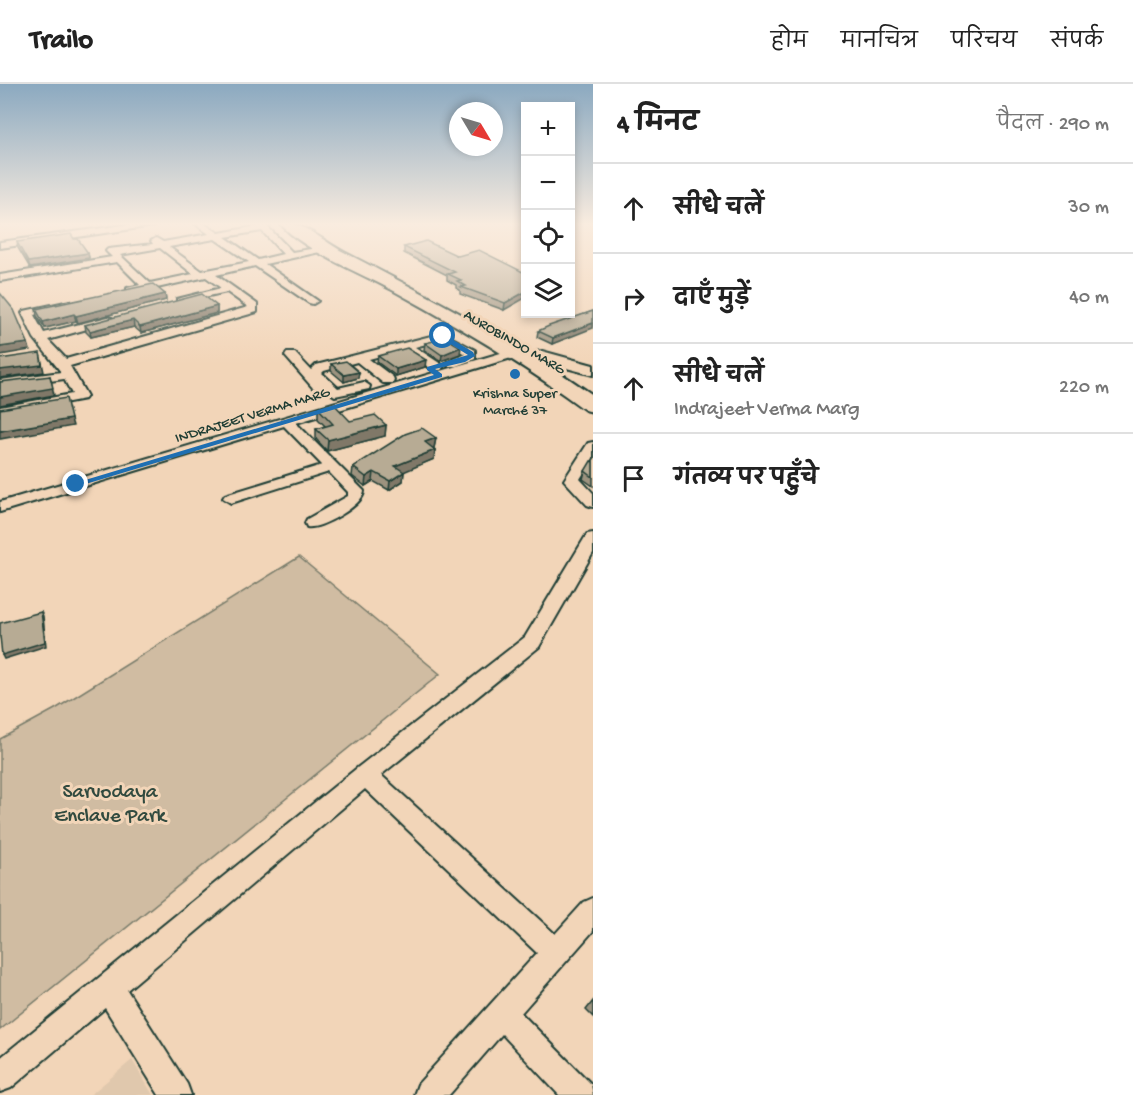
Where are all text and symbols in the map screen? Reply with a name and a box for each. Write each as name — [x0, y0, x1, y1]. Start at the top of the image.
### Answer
text: Trailo — [30, 25, 93, 58]
text: होम — [771, 31, 808, 56]
text: मानचित्र — [841, 31, 918, 56]
text: परिचय — [951, 31, 1017, 56]
text: संपर्क — [1050, 31, 1103, 56]
north arrow — [449, 102, 503, 156]
map controls — [521, 102, 575, 318]
button: + — [521, 102, 575, 156]
text: 4 मिनट — [617, 110, 699, 141]
text: पैदल · 290 m — [997, 114, 1109, 137]
button: − — [521, 156, 575, 210]
icon: ahead — [617, 192, 650, 225]
text: सीधे चलें — [674, 197, 764, 223]
text: 30 m — [1068, 197, 1109, 220]
button: locate — [521, 210, 575, 264]
button: layers — [521, 264, 575, 318]
icon: right — [617, 282, 650, 315]
text: दाएँ मुड़ें — [674, 287, 750, 313]
text: 40 m — [1069, 287, 1109, 310]
street label: AUROBINDO MARG — [460, 306, 568, 379]
route start — [429, 322, 455, 348]
text: सीधे चलें — [674, 365, 764, 391]
marker: Krishna Super Marché 37 — [508, 367, 522, 381]
icon: ahead — [617, 372, 650, 405]
text: 220 m — [1059, 377, 1109, 400]
street label: INDRAJEET VERMA MARG — [173, 384, 333, 448]
place label: Krishna Super Marché 37 — [473, 385, 559, 420]
text: Indrajeet Verma Marg — [674, 399, 860, 422]
icon: arrive — [617, 462, 650, 495]
text: गंतव्य पर पहुँचे — [674, 467, 818, 493]
route end — [62, 470, 88, 496]
park label: Sarvodaya Enclave Park — [54, 781, 168, 830]

